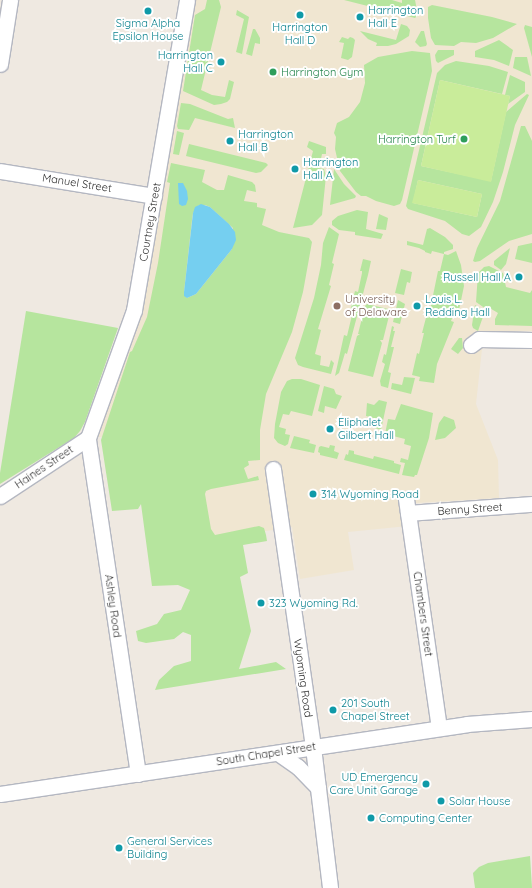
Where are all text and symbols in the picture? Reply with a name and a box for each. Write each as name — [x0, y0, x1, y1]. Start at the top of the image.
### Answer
place label: Harrington Hall E — [368, 4, 423, 30]
marker: Sigma Alpha Epsilon House — [143, 6, 153, 16]
marker: Harrington Hall D — [295, 10, 305, 20]
marker: Harrington Hall E — [355, 12, 365, 22]
place label: Sigma Alpha Epsilon House — [112, 17, 184, 43]
place label: Harrington Hall D — [272, 21, 328, 47]
place label: Harrington Hall C — [158, 49, 213, 75]
marker: Harrington Hall C — [216, 57, 226, 67]
place label: Harrington Gym — [281, 65, 363, 79]
marker: Harrington Gym — [268, 67, 278, 77]
place label: Harrington Hall B — [238, 128, 293, 154]
place label: Harrington Turf — [378, 132, 456, 146]
marker: Harrington Turf — [459, 134, 469, 144]
marker: Harrington Hall B — [225, 136, 235, 146]
place label: Harrington Hall A — [303, 156, 358, 182]
marker: Harrington Hall A — [290, 164, 300, 174]
street label: Manuel Street — [41, 171, 113, 195]
street label: Courtney Street — [137, 182, 163, 262]
place label: Russell Hall A — [443, 270, 511, 284]
marker: Russell Hall A — [514, 272, 524, 282]
place label: University of Delaware — [345, 293, 407, 319]
place label: Louis L. Redding Hall — [425, 293, 490, 319]
marker: University of Delaware — [332, 301, 342, 311]
marker: Louis L. Redding Hall — [412, 301, 422, 311]
place label: Eliphalet Gilbert Hall — [338, 416, 394, 442]
marker: Eliphalet Gilbert Hall — [325, 424, 335, 434]
street label: Haines Street — [12, 443, 76, 491]
place label: 314 Wyoming Road — [321, 487, 419, 501]
marker: 314 Wyoming Road — [308, 489, 318, 499]
street label: Benny Street — [437, 500, 503, 518]
street label: Chambers Street — [411, 571, 435, 657]
street label: Ashley Road — [102, 574, 124, 638]
place label: 323 Wyoming Rd. — [269, 596, 358, 610]
marker: 323 Wyoming Rd. — [256, 598, 266, 608]
street label: Wyoming Road — [291, 638, 315, 718]
place label: 201 South Chapel Street — [341, 697, 410, 723]
marker: 201 South Chapel Street — [328, 705, 338, 715]
street label: South Chapel Street — [215, 740, 317, 768]
place label: UD Emergency Care Unit Garage — [330, 771, 418, 797]
marker: UD Emergency Care Unit Garage — [421, 779, 431, 789]
place label: Solar House — [449, 794, 510, 808]
marker: Solar House — [436, 796, 446, 806]
place label: Computing Center — [379, 811, 472, 825]
marker: Computing Center — [366, 813, 376, 823]
place label: General Services Building — [127, 835, 212, 861]
marker: General Services Building — [114, 843, 124, 853]

